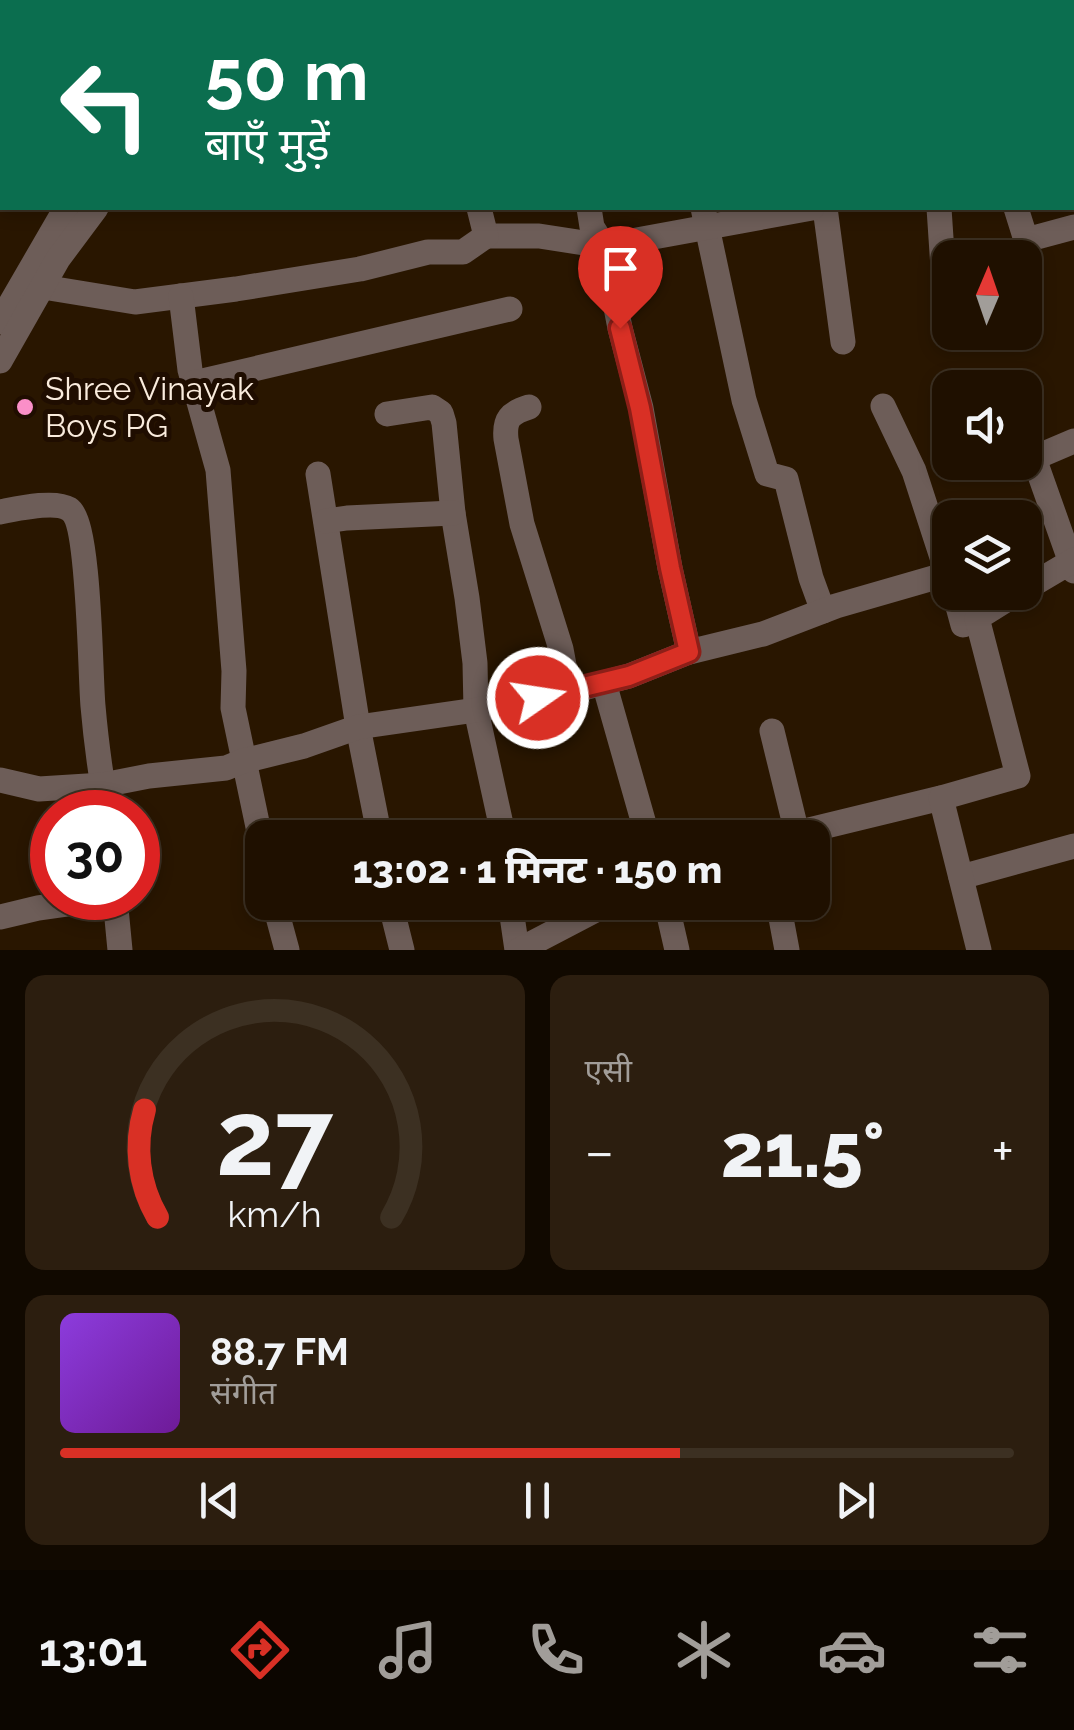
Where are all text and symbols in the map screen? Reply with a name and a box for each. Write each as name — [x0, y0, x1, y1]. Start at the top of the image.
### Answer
text: 50 m — [205, 34, 369, 116]
icon: left — [40, 40, 170, 170]
text: बाएँ मुड़ें — [205, 118, 330, 171]
pin — [578, 226, 663, 329]
north arrow — [932, 240, 1042, 350]
map controls — [932, 240, 1042, 610]
icon: arrive — [593, 241, 648, 296]
place label: Shree Vinayak Boys PG — [45, 370, 254, 444]
button: sound — [932, 370, 1042, 480]
marker: Shree Vinayak Boys PG — [14, 396, 36, 418]
button: layers — [932, 500, 1042, 610]
position arrow — [486, 646, 590, 750]
speed limit sign: 30 — [30, 790, 160, 920]
text: 13:02 · 1 मिनट · 150 m — [353, 847, 722, 892]
text: एसी — [585, 1052, 632, 1089]
text: 27 — [216, 1077, 334, 1199]
text: 21.5° — [721, 1106, 885, 1195]
text: − — [585, 1119, 614, 1184]
text: + — [991, 1119, 1014, 1184]
text: km/h — [228, 1193, 322, 1235]
text: 88.7 FM — [210, 1329, 349, 1374]
text: संगीत — [210, 1374, 276, 1411]
icon: previous — [192, 1473, 247, 1528]
icon: pause — [510, 1473, 565, 1528]
icon: next — [828, 1473, 883, 1528]
icon: directions — [225, 1615, 295, 1685]
icon: music — [373, 1615, 443, 1685]
icon: phone — [521, 1615, 591, 1685]
icon: climate — [669, 1615, 739, 1685]
icon: car — [817, 1615, 887, 1685]
icon: filters — [965, 1615, 1035, 1685]
text: 13:01 — [39, 1624, 147, 1677]

